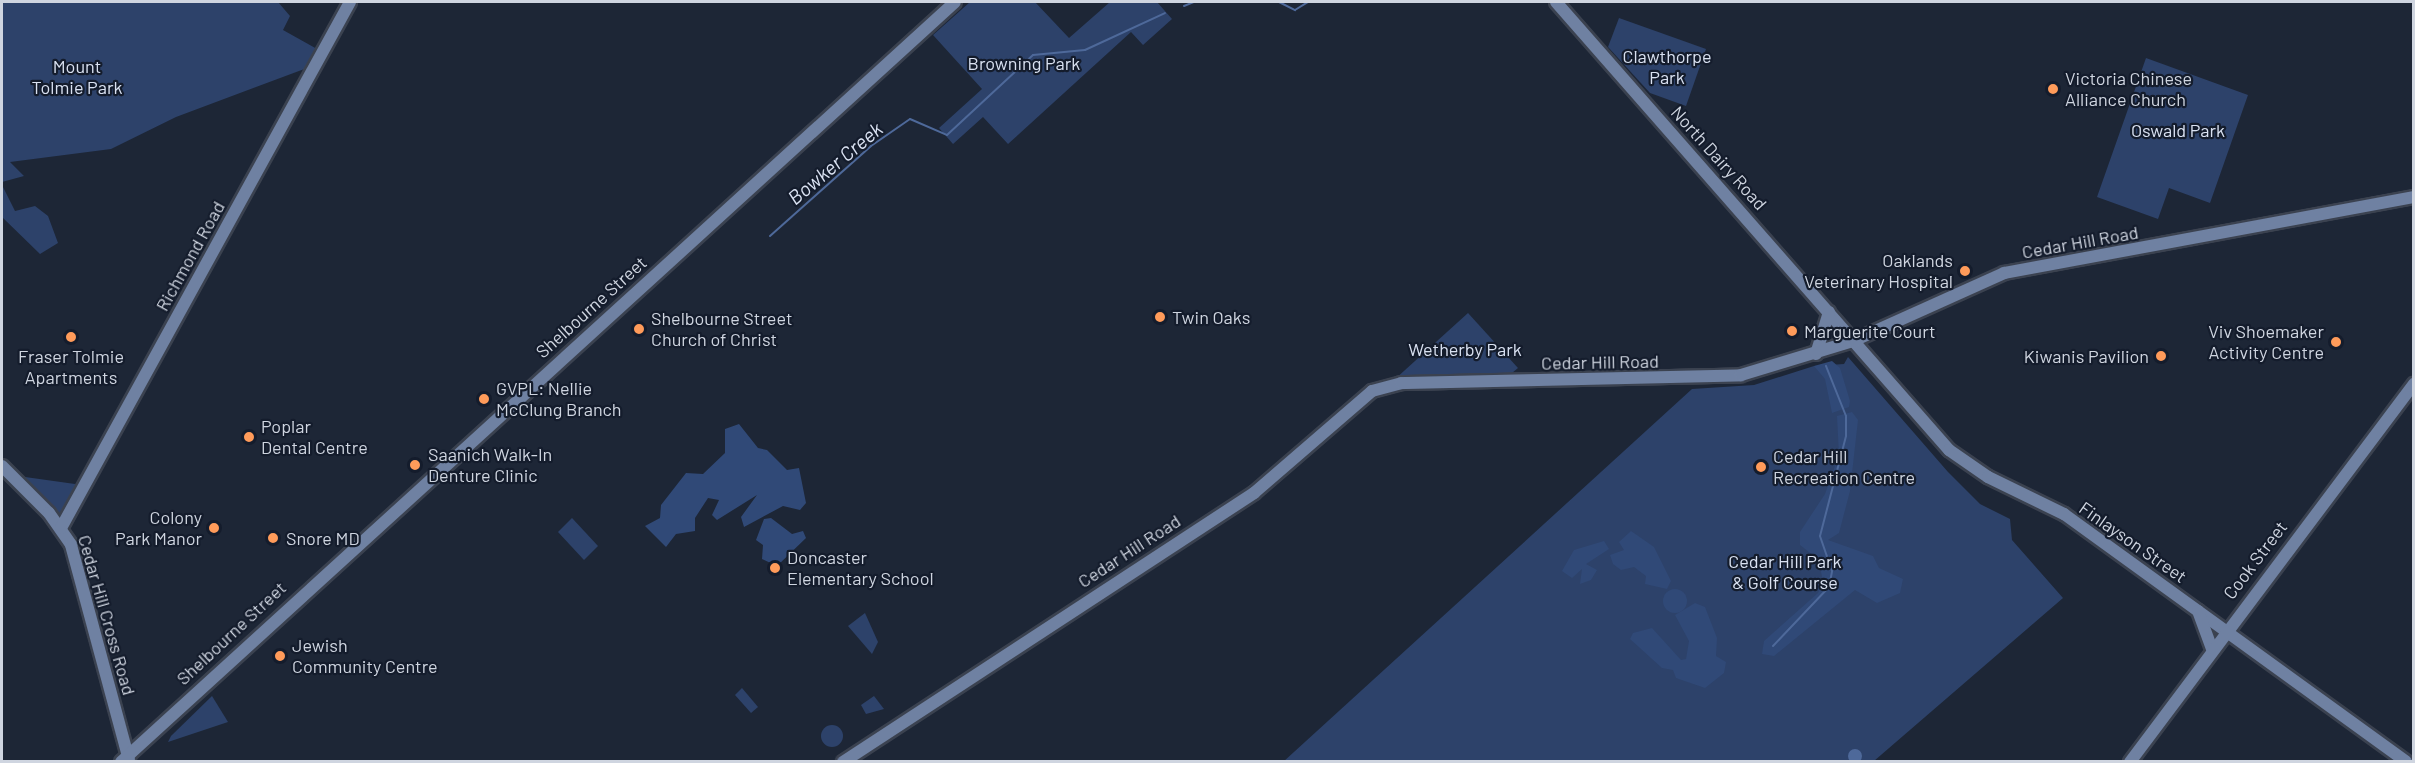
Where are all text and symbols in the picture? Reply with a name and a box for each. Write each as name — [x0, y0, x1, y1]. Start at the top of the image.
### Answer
park label: Clawthorpe Park — [1622, 46, 1712, 88]
park label: Browning Park — [968, 52, 1080, 74]
park label: Mount Tolmie Park — [32, 56, 122, 98]
place label: Victoria Chinese Alliance Church — [2065, 68, 2192, 110]
marker: Victoria Chinese Alliance Church — [2046, 82, 2060, 96]
street label: North Dairy Road — [1667, 102, 1771, 214]
water label: Bowker Creek — [783, 117, 887, 209]
park label: Oswald Park — [2131, 119, 2225, 141]
street label: Richmond Road — [151, 197, 229, 315]
street label: Cedar Hill Road — [2020, 221, 2140, 263]
place label: Oaklands Veterinary Hospital — [1804, 250, 1953, 292]
street label: Shelbourne Street — [531, 252, 651, 362]
marker: Oaklands Veterinary Hospital — [1958, 264, 1972, 278]
place label: Twin Oaks — [1172, 306, 1250, 328]
place label: Shelbourne Street Church of Christ — [651, 308, 792, 350]
marker: Twin Oaks — [1153, 310, 1167, 324]
place label: Marguerite Court — [1804, 320, 1936, 342]
place label: Viv Shoemaker Activity Centre — [2208, 321, 2324, 364]
marker: Shelbourne Street Church of Christ — [632, 322, 646, 336]
marker: Marguerite Court — [1785, 324, 1799, 338]
marker: Fraser Tolmie Apartments — [64, 330, 78, 344]
marker: Viv Shoemaker Activity Centre — [2329, 335, 2343, 349]
park label: Wetherby Park — [1408, 338, 1522, 360]
place label: Kiwanis Pavilion — [2024, 345, 2149, 367]
place label: Fraser Tolmie Apartments — [18, 346, 124, 388]
marker: Kiwanis Pavilion — [2154, 349, 2168, 363]
street label: Cedar Hill Road — [1541, 350, 1659, 374]
place label: GVPL: Nellie McClung Branch — [496, 378, 622, 420]
marker: GVPL: Nellie McClung Branch — [477, 392, 491, 406]
place label: Poplar Dental Centre — [261, 416, 368, 458]
marker: Poplar Dental Centre — [242, 430, 256, 444]
place label: Saanich Walk-In Denture Clinic — [428, 444, 552, 486]
place label: Cedar Hill Recreation Centre — [1773, 446, 1915, 488]
marker: Saanich Walk-In Denture Clinic — [406, 456, 424, 474]
marker: Cedar Hill Recreation Centre — [1754, 460, 1768, 474]
street label: Finlayson Street — [2075, 497, 2191, 587]
place label: Colony Park Manor — [115, 507, 202, 550]
street label: Cedar Hill Road — [1074, 510, 1184, 592]
street label: Cook Street — [2219, 517, 2291, 603]
marker: Colony Park Manor — [207, 521, 221, 535]
place label: Snore MD — [286, 527, 360, 549]
marker: Snore MD — [264, 529, 282, 547]
street label: Cedar Hill Cross Road — [74, 532, 140, 698]
place label: Doncaster Elementary School — [787, 547, 934, 590]
park label: Cedar Hill Park & Golf Course — [1728, 551, 1842, 594]
marker: Doncaster Elementary School — [768, 561, 782, 575]
street label: Shelbourne Street — [172, 577, 290, 689]
place label: Jewish Community Centre — [292, 635, 438, 678]
marker: Jewish Community Centre — [273, 649, 287, 663]

